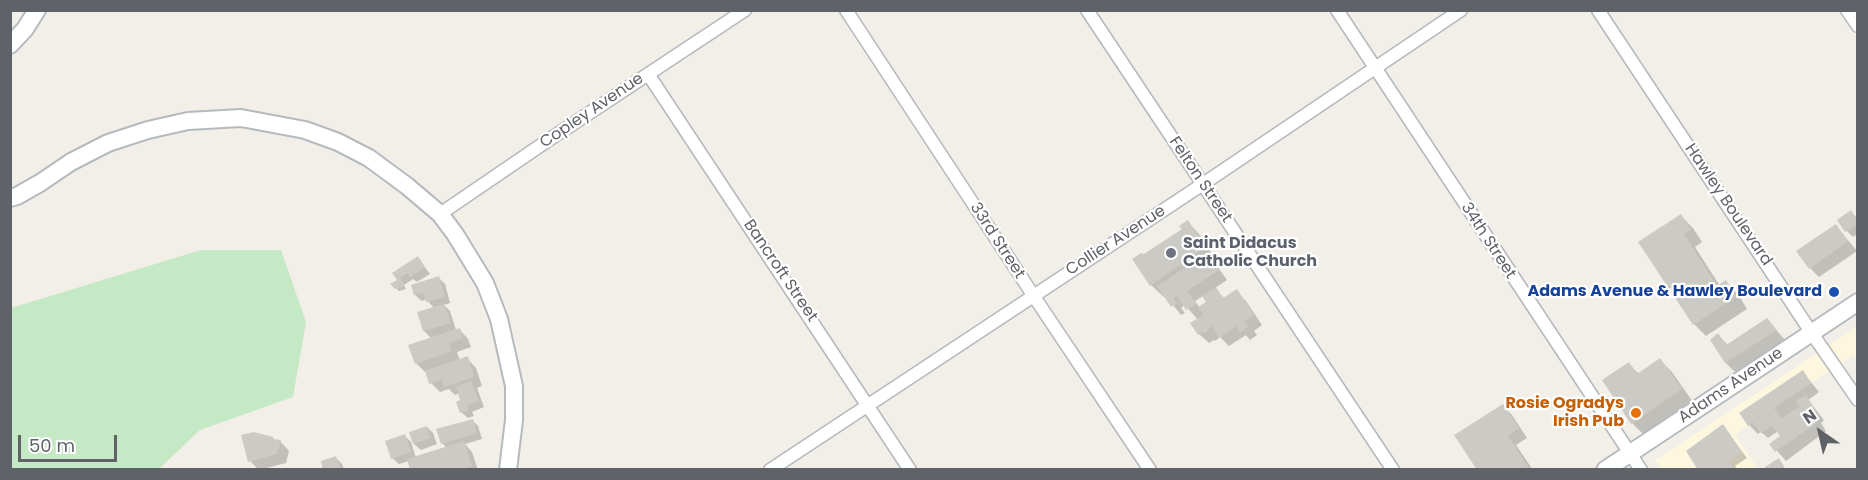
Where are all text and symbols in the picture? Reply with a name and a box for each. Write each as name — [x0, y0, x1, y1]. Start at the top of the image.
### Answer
street label: Copley Avenue — [537, 69, 647, 153]
street label: Felton Street — [1164, 133, 1236, 227]
street label: Hawley Boulevard — [1680, 140, 1776, 270]
street label: 33rd Street — [965, 199, 1029, 283]
street label: 34th Street — [1456, 199, 1520, 283]
street label: Collier Avenue — [1063, 202, 1169, 280]
street label: Bancroft Street — [739, 216, 821, 326]
place label: Saint Didacus Catholic Church — [1183, 234, 1317, 272]
marker: Saint Didacus Catholic Church — [1164, 246, 1178, 260]
place label: Adams Avenue & Hawley Boulevard — [1527, 282, 1822, 302]
marker: Adams Avenue & Hawley Boulevard — [1827, 285, 1841, 299]
street label: Adams Avenue — [1675, 344, 1787, 428]
place label: Rosie Ogradys Irish Pub — [1505, 394, 1624, 432]
north arrow — [1790, 402, 1850, 462]
text: N — [1798, 404, 1821, 430]
marker: Rosie Ogradys Irish Pub — [1629, 406, 1643, 420]
scale bar — [21, 423, 120, 461]
text: 50 m — [29, 433, 75, 458]

